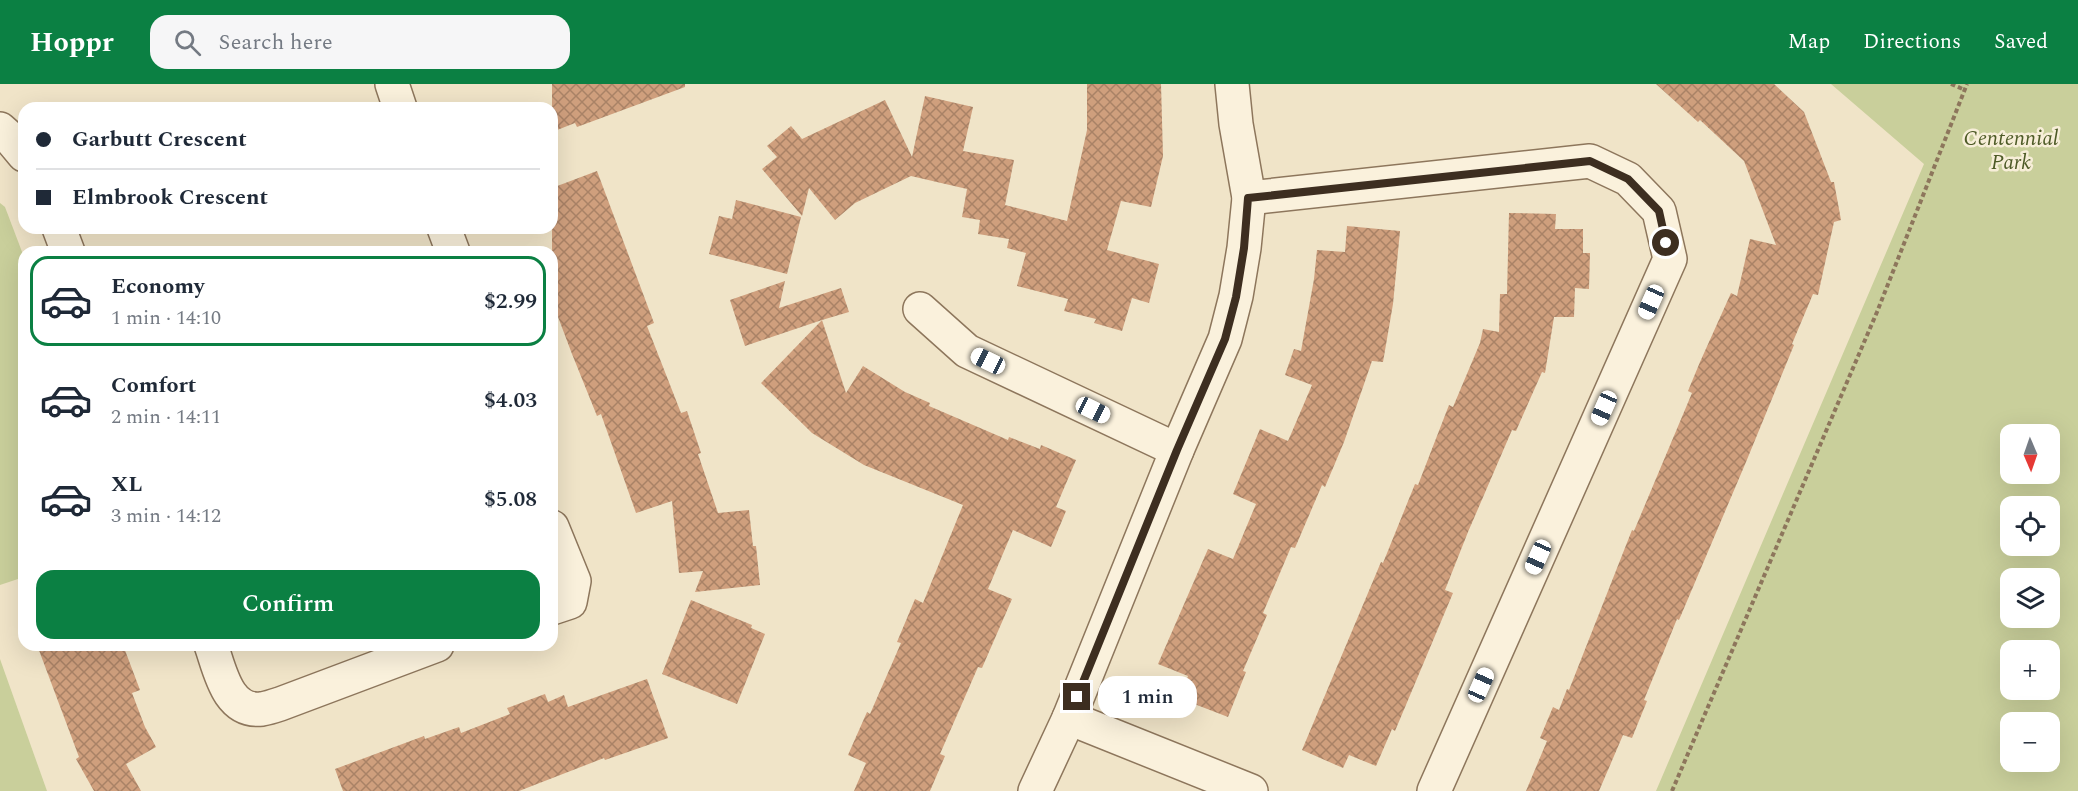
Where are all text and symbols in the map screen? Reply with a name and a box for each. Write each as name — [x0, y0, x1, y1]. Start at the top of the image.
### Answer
search box — [150, 15, 570, 69]
text: Hoppr — [30, 21, 114, 64]
icon: search — [171, 26, 204, 59]
text: Search here — [219, 26, 333, 59]
text: Map — [1788, 26, 1830, 58]
text: Directions — [1863, 26, 1961, 58]
text: Saved — [1994, 26, 2048, 58]
text: Garbutt Crescent — [72, 123, 247, 156]
park label: Centennial Park — [1964, 123, 2059, 179]
text: Elmbrook Crescent — [72, 181, 268, 214]
route start — [1652, 229, 1679, 256]
text: Economy — [111, 270, 204, 303]
icon: car — [39, 274, 93, 328]
car — [1635, 282, 1667, 322]
text: $2.99 — [484, 285, 537, 318]
text: 1 min · 14:10 — [111, 303, 221, 333]
car — [968, 345, 1008, 377]
text: Comfort — [111, 369, 196, 402]
icon: car — [39, 373, 93, 427]
text: $4.03 — [484, 384, 537, 417]
car — [1588, 388, 1620, 428]
car — [1073, 394, 1113, 426]
text: 2 min · 14:11 — [111, 402, 221, 432]
north arrow — [2000, 424, 2060, 484]
map controls — [2000, 424, 2060, 772]
text: XL — [111, 468, 142, 501]
icon: car — [39, 472, 93, 526]
text: $5.08 — [484, 483, 537, 516]
button: locate — [2000, 496, 2060, 556]
text: 3 min · 14:12 — [111, 501, 221, 531]
car — [1522, 537, 1554, 577]
button: layers — [2000, 568, 2060, 628]
button: Confirm — [36, 570, 540, 639]
button: + — [2000, 640, 2060, 700]
car — [1465, 665, 1497, 705]
callout: 1 min — [1098, 676, 1197, 718]
text: 1 min — [1122, 682, 1173, 712]
route end — [1063, 683, 1090, 710]
button: − — [2000, 712, 2060, 772]

